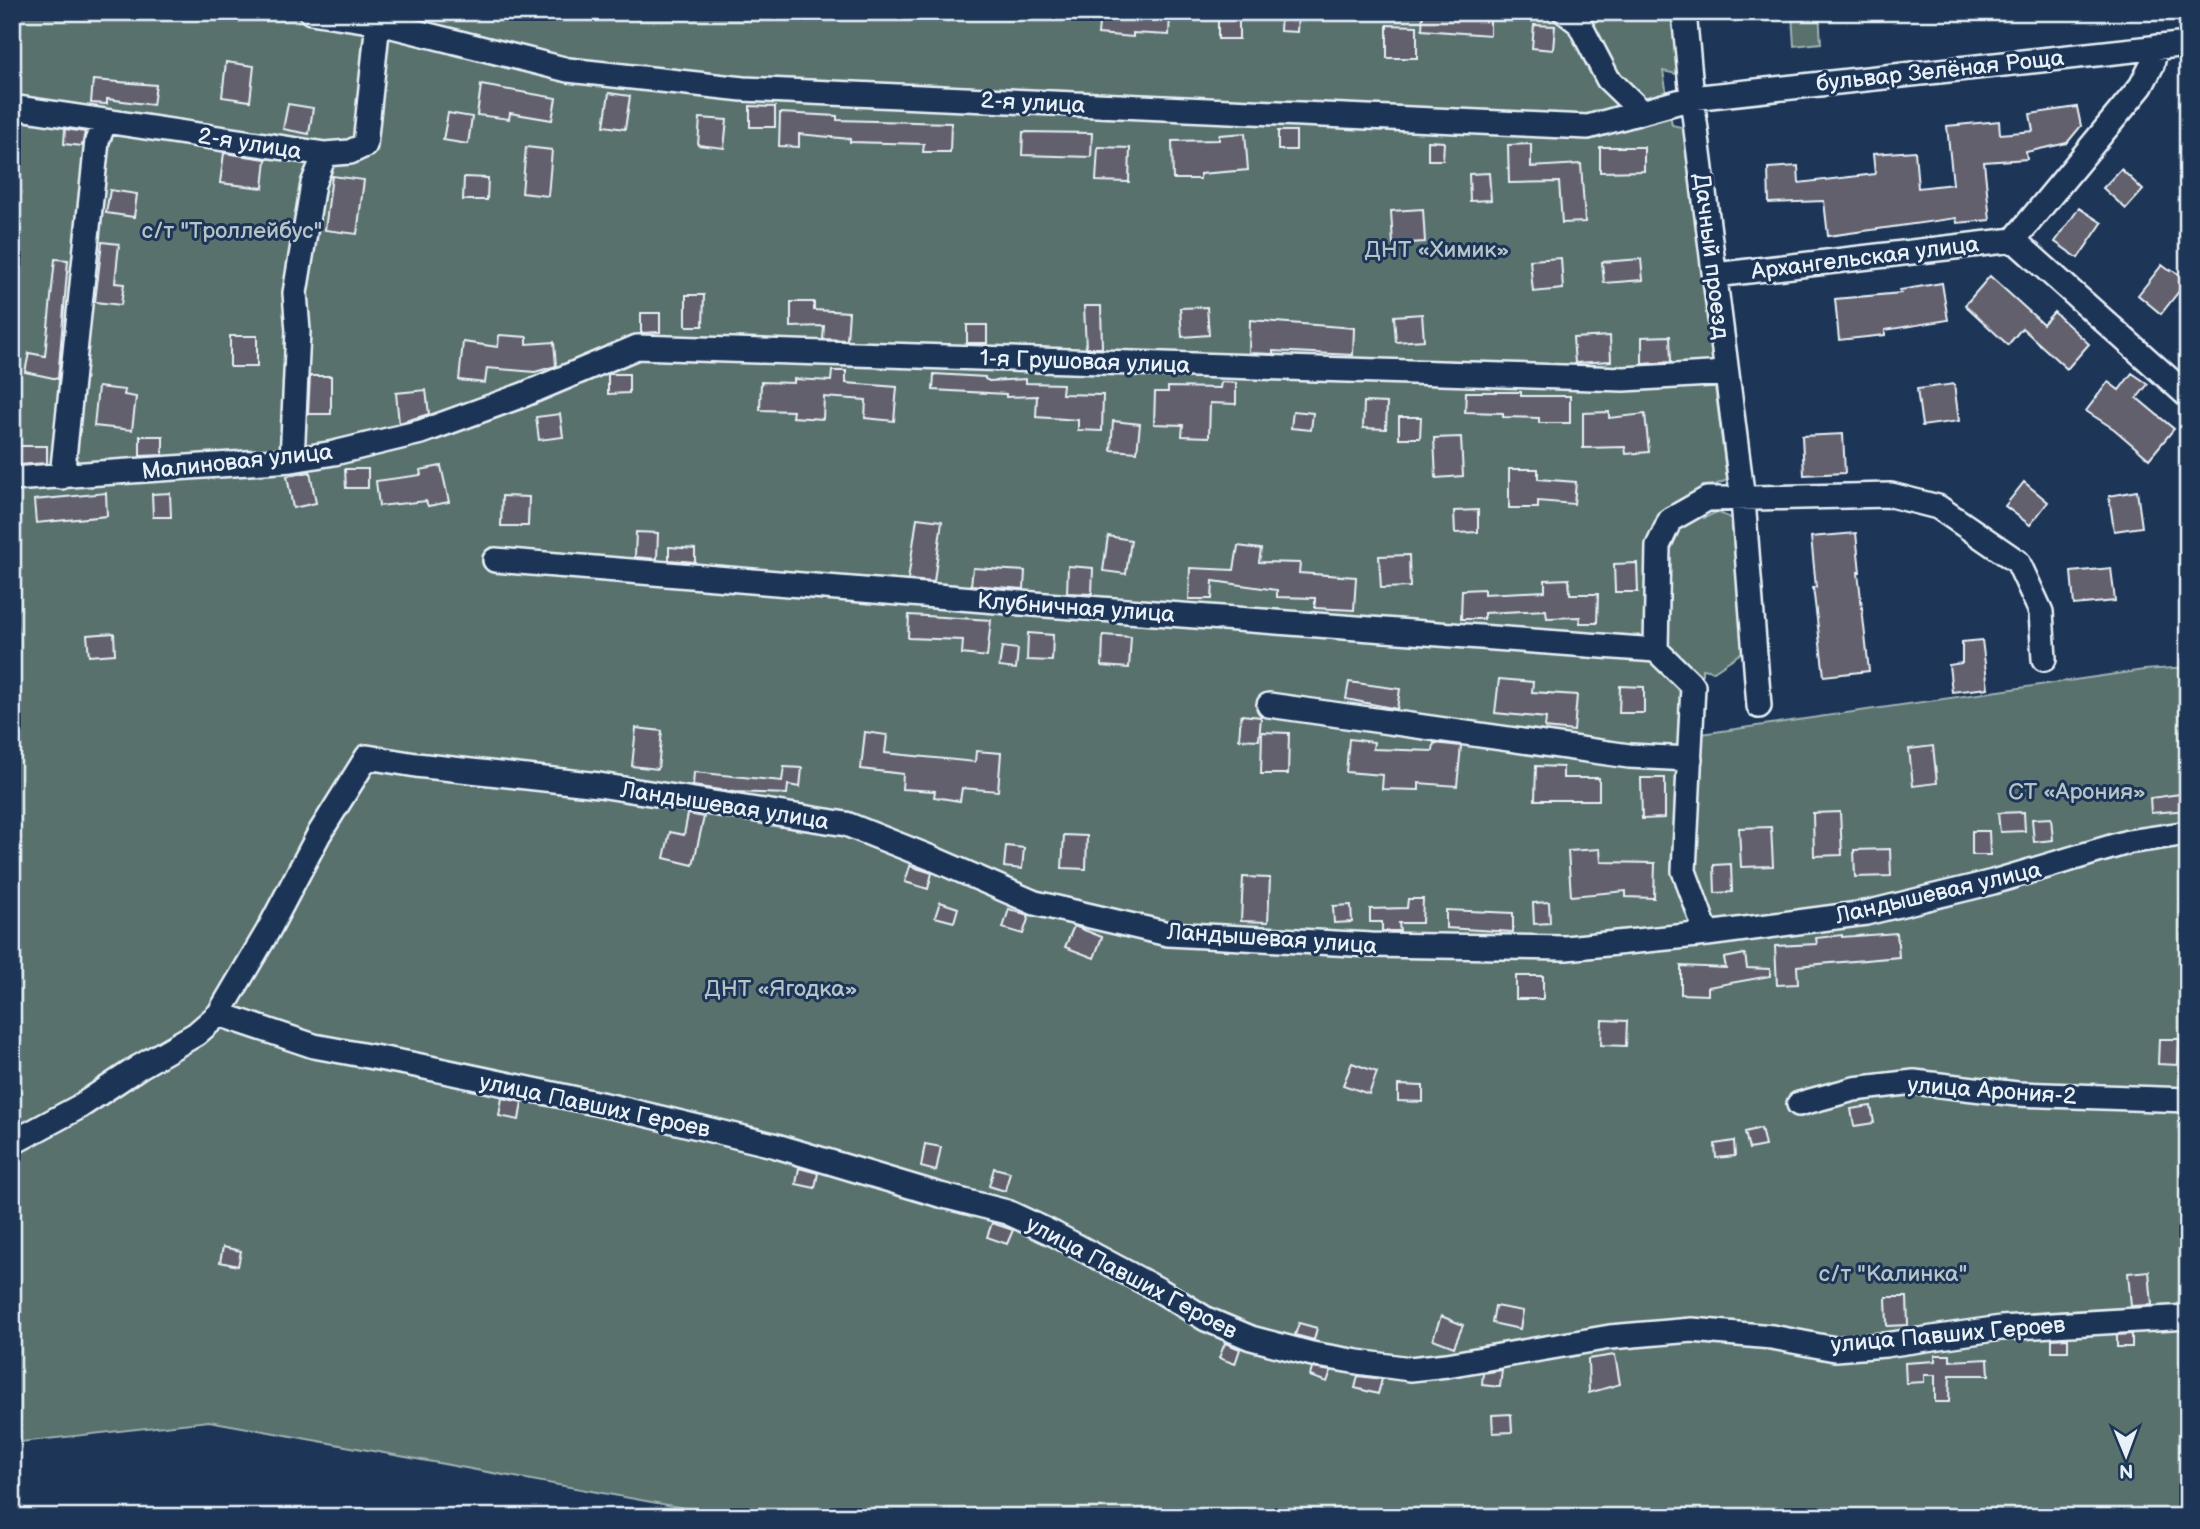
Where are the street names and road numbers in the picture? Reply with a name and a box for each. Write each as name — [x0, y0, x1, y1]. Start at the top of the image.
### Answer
street label: бульвар Зелёная Роща — [1815, 44, 2066, 98]
street label: 2-я улица — [980, 86, 1086, 120]
street label: 2-я улица — [196, 122, 304, 166]
street label: Дачный проезд — [1687, 172, 1735, 341]
street label: Архангельская улица — [1749, 230, 1981, 286]
street label: 1-я Грушовая улица — [979, 344, 1191, 380]
street label: Малиновая улица — [140, 438, 334, 486]
street label: Клубничная улица — [976, 587, 1176, 629]
street label: Ландышевая улица — [618, 776, 831, 836]
street label: Ландышевая улица — [1832, 856, 2044, 931]
street label: Ландышевая улица — [1165, 918, 1378, 960]
street label: улица Павших Героев — [477, 1068, 713, 1144]
street label: улица Арония-2 — [1906, 1071, 2078, 1111]
street label: улица Павших Героев — [1021, 1210, 1242, 1345]
street label: улица Павших Героев — [1830, 1311, 2066, 1359]

